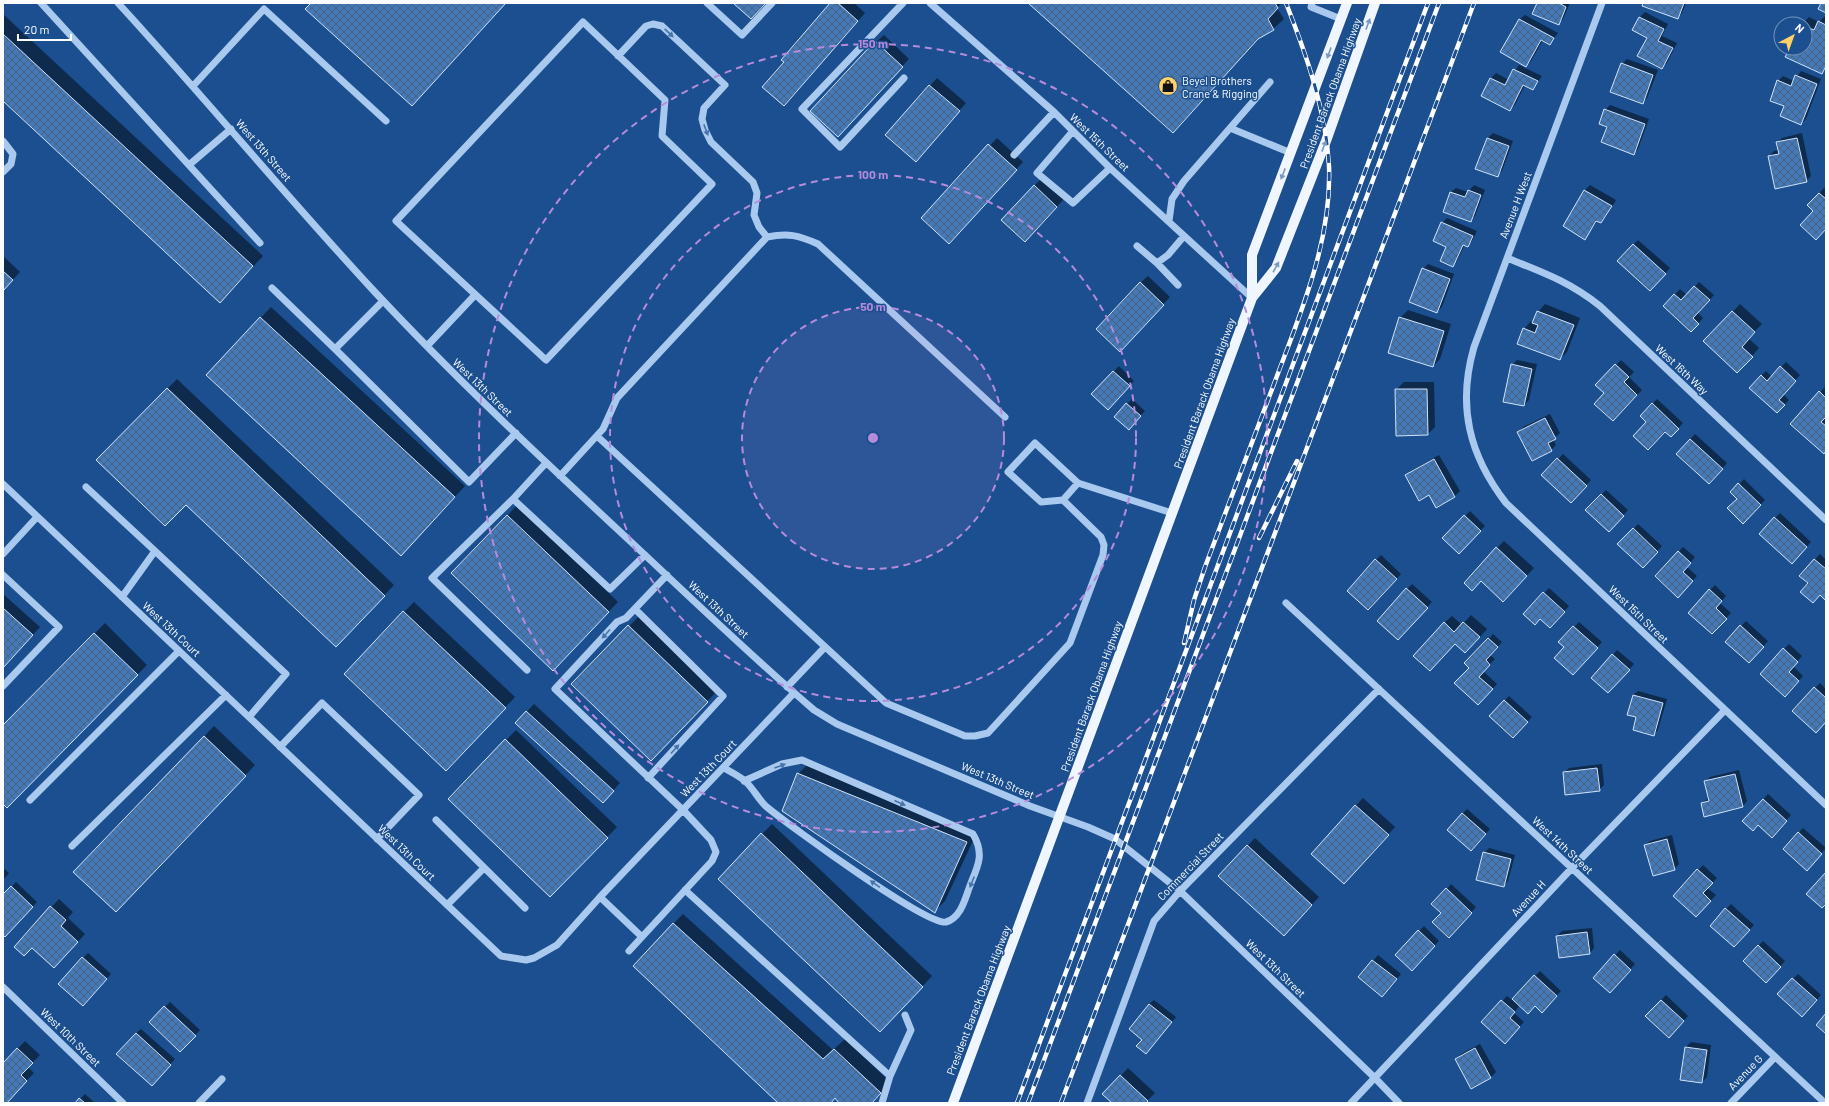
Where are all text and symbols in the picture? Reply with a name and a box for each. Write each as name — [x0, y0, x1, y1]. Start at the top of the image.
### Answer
scale bar — [18, 16, 71, 42]
street label: President Barack Obama Highway — [1297, 16, 1363, 170]
north arrow — [1773, 16, 1813, 56]
one-way arrow — [1365, 18, 1371, 30]
text: N — [1793, 21, 1807, 35]
text: 20 m — [24, 22, 50, 36]
one-way arrow — [664, 28, 674, 38]
text: 150 m — [858, 36, 888, 50]
one-way arrow — [1325, 47, 1331, 59]
place label: Beyel Brothers Crane & Rigging — [1182, 74, 1258, 100]
shop icon: Beyel Brothers Crane & Rigging — [1157, 75, 1179, 97]
street label: West 15th Street — [1067, 110, 1133, 174]
street label: West 13th Street — [233, 116, 295, 184]
one-way arrow — [702, 124, 709, 136]
one-way arrow — [1321, 140, 1327, 152]
text: 100 m — [858, 167, 888, 181]
one-way arrow — [1279, 169, 1285, 181]
street label: Avenue H West — [1496, 170, 1534, 240]
one-way arrow — [1272, 261, 1279, 273]
text: 50 m — [860, 299, 886, 313]
street label: President Barack Obama Highway — [1171, 316, 1237, 470]
street label: West 16th Way — [1653, 341, 1711, 397]
street label: West 13th Street — [450, 355, 516, 419]
centre of rings — [866, 431, 880, 445]
street label: West 13th Street — [686, 578, 752, 640]
street label: West 15th Street — [1606, 582, 1672, 646]
street label: West 13th Court — [140, 599, 204, 659]
street label: President Barack Obama Highway — [1058, 619, 1124, 773]
one-way arrow — [602, 629, 611, 638]
street label: West 13th Court — [677, 737, 739, 799]
one-way arrow — [670, 744, 679, 754]
street label: West 13th Street — [960, 759, 1036, 801]
one-way arrow — [775, 762, 787, 768]
one-way arrow — [895, 800, 906, 806]
street label: West 14th Street — [1530, 813, 1596, 877]
street label: West 13th Court — [376, 821, 438, 883]
street label: Commercial Street — [1154, 829, 1226, 903]
one-way arrow — [968, 877, 974, 889]
street label: Avenue H — [1508, 877, 1548, 919]
one-way arrow — [870, 880, 881, 888]
street label: President Barack Obama Highway — [943, 923, 1013, 1077]
street label: West 13th Street — [1243, 936, 1309, 1000]
street label: West 10th Street — [38, 1005, 104, 1069]
street label: Avenue G — [1725, 1052, 1765, 1092]

